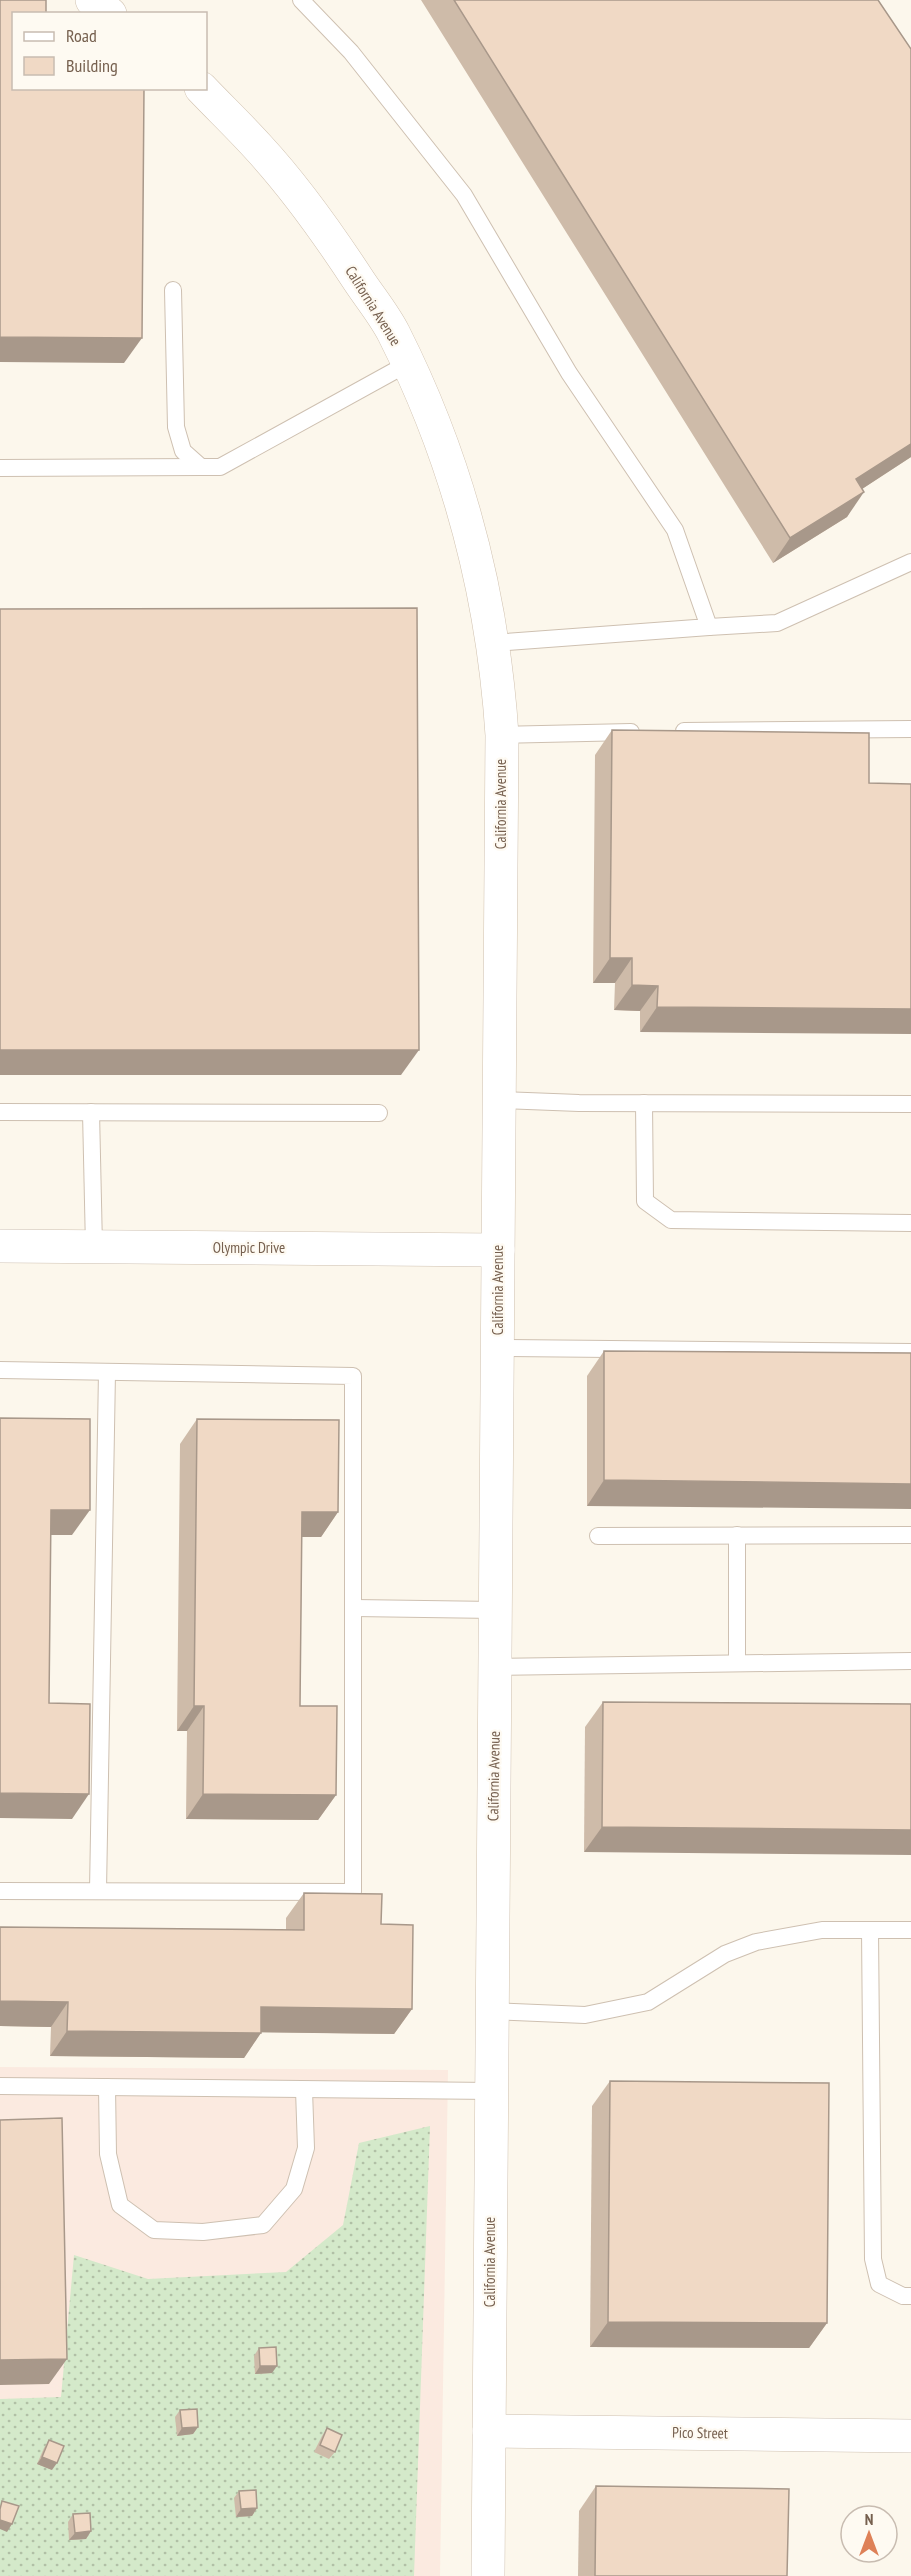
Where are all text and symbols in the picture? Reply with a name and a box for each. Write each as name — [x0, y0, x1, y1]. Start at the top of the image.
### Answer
legend — [12, 12, 207, 90]
text: Road — [66, 24, 97, 47]
text: Building — [66, 54, 118, 77]
street label: California Avenue — [341, 262, 405, 349]
street label: California Avenue — [491, 759, 510, 849]
street label: Olympic Drive — [213, 1238, 285, 1257]
street label: California Avenue — [488, 1245, 507, 1335]
street label: California Avenue — [483, 1731, 504, 1821]
street label: California Avenue — [480, 2217, 499, 2307]
street label: Pico Street — [672, 2423, 728, 2442]
north arrow — [839, 2504, 899, 2564]
text: N — [865, 2509, 873, 2529]

